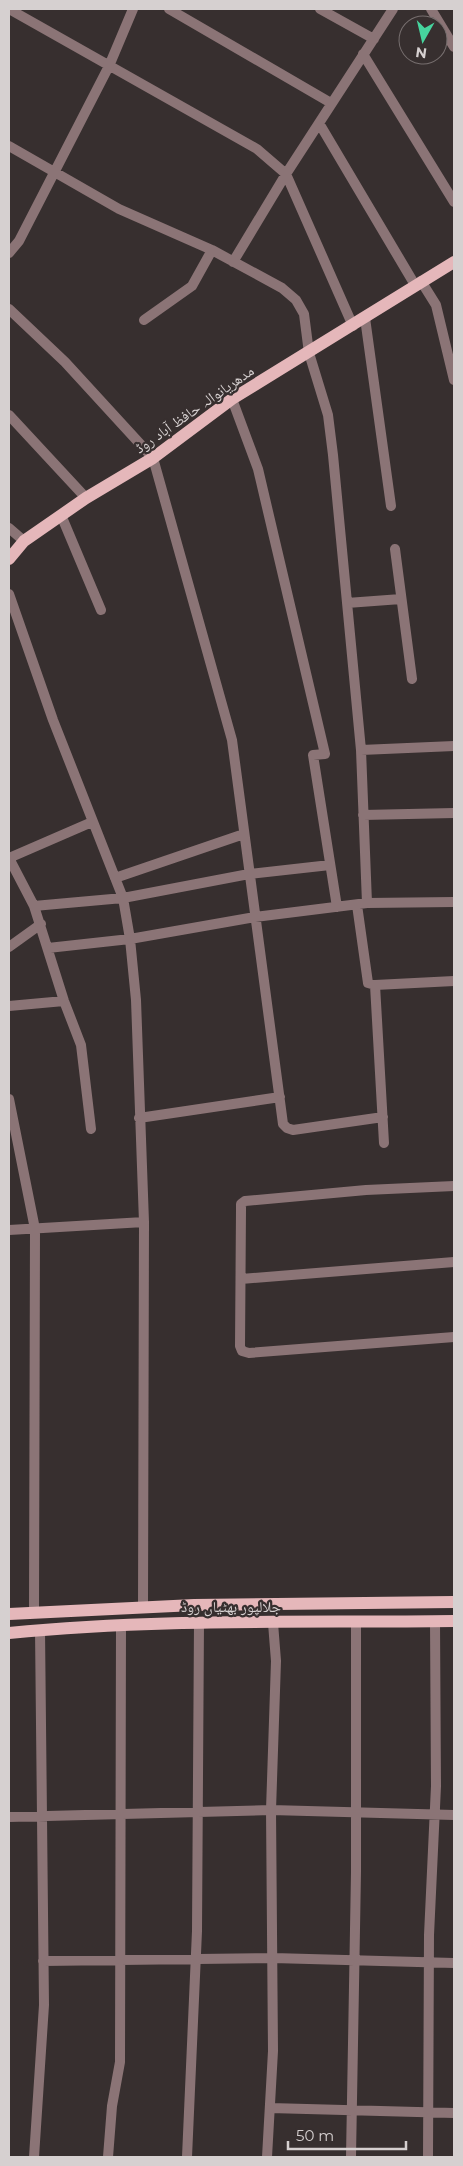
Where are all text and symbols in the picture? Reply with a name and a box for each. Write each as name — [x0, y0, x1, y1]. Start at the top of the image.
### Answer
north arrow — [398, 15, 448, 65]
text: N — [414, 43, 428, 63]
street label: مدھریانوالہ حافظ آباد روڈ — [131, 361, 257, 457]
street label: جلالپور بھٹیاں روڈ — [181, 1597, 282, 1617]
scale bar — [288, 2118, 406, 2150]
text: 50 m — [296, 2126, 334, 2145]

